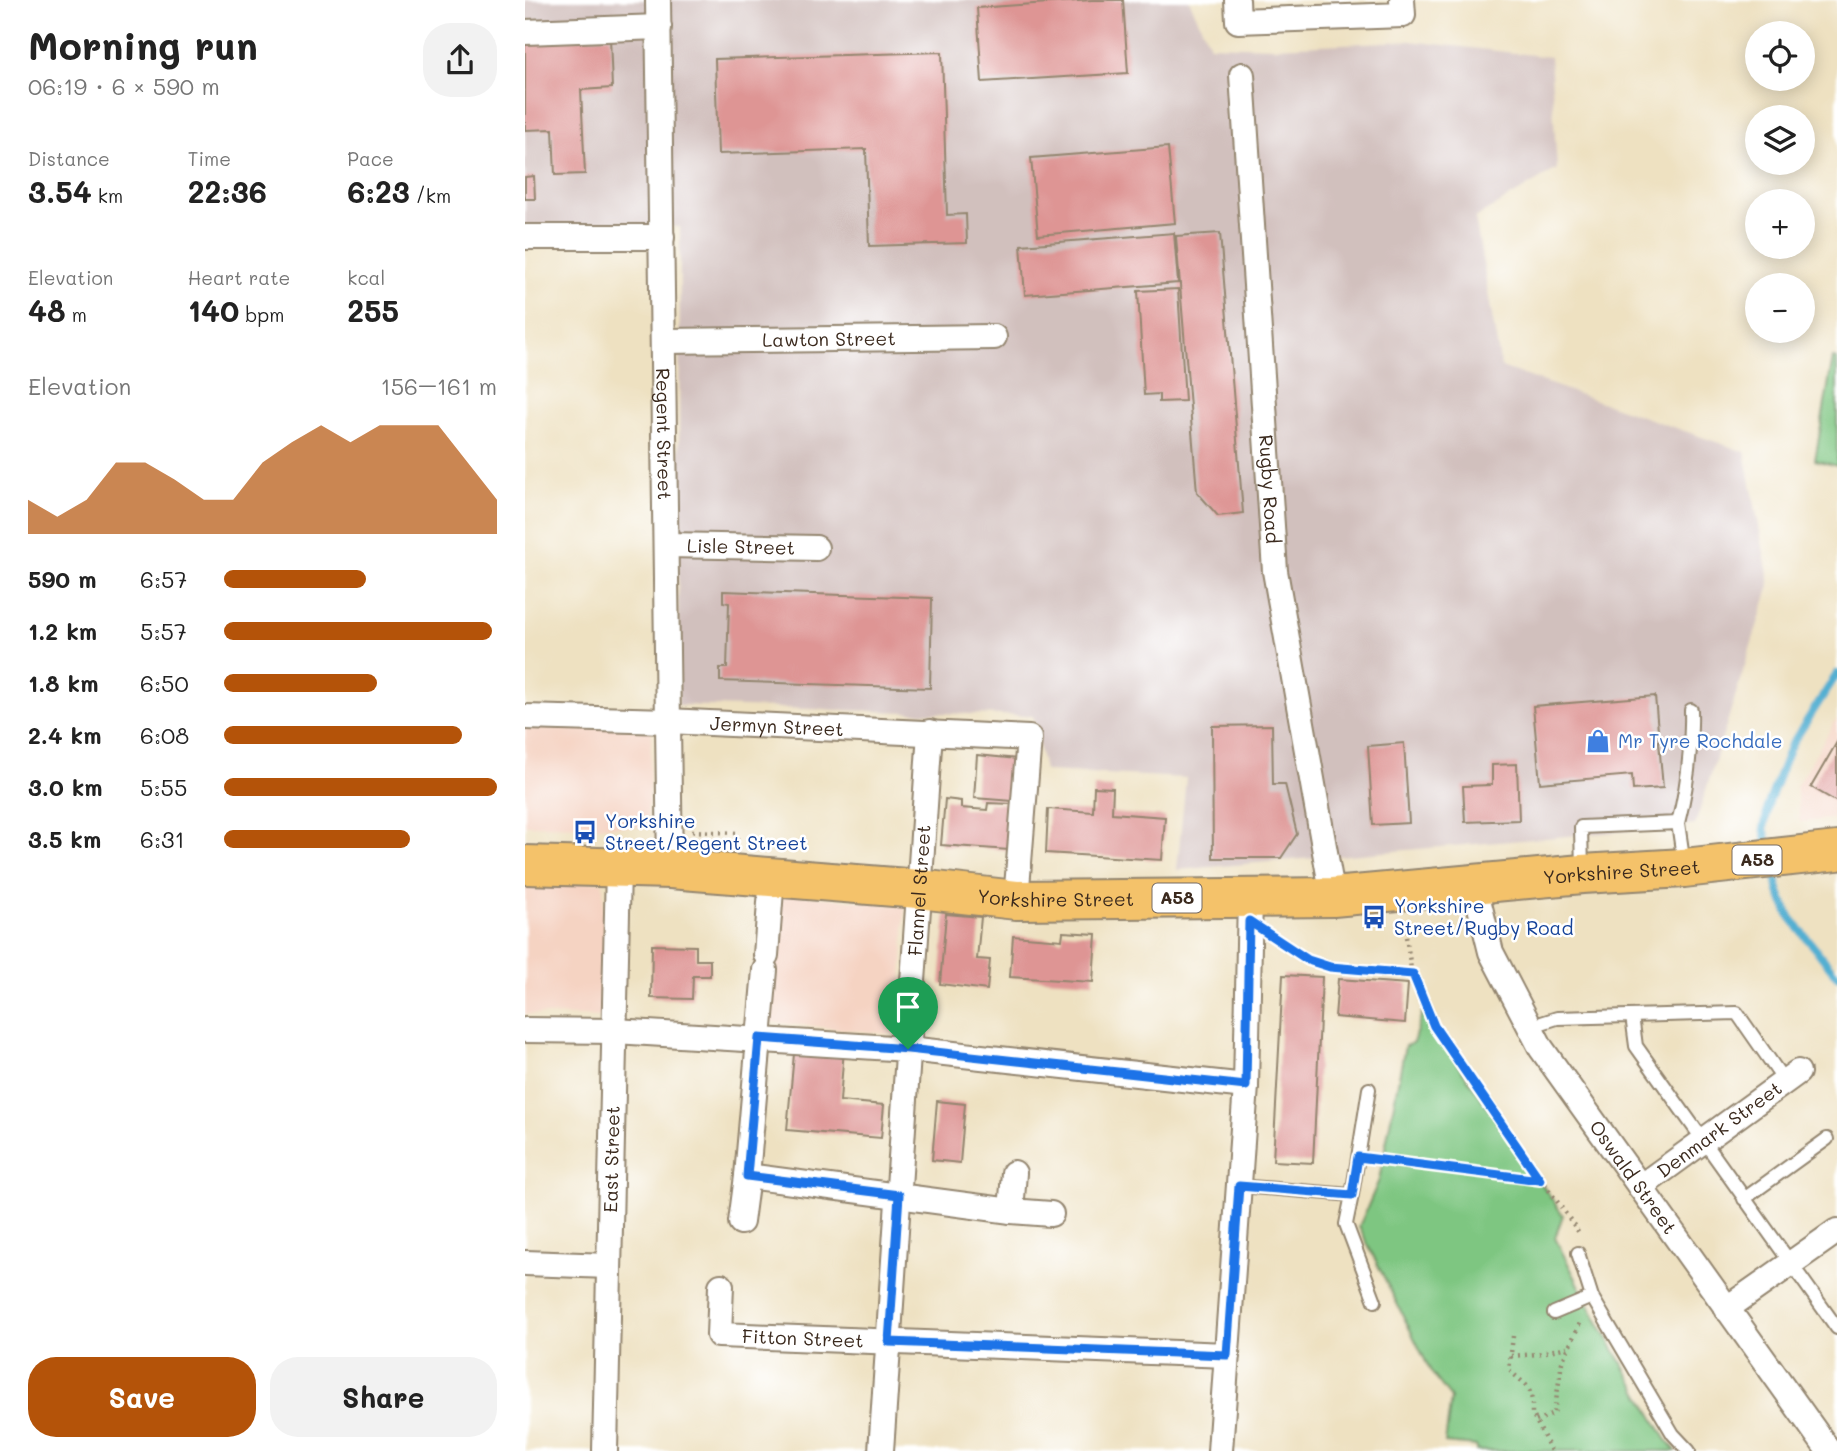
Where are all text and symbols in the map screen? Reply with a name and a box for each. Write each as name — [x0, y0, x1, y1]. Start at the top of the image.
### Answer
text: Morning run — [28, 20, 258, 70]
map controls — [1745, 21, 1815, 343]
button: locate — [1745, 21, 1815, 91]
button: share — [423, 23, 497, 97]
text: 06:19 · 6 × 590 m — [28, 71, 220, 101]
button: layers — [1745, 105, 1815, 175]
text: Distance — [28, 146, 110, 171]
text: Time — [188, 146, 231, 171]
text: Pace — [347, 146, 394, 171]
text: 3.54 — [28, 171, 92, 211]
text: 22:36 — [188, 171, 267, 211]
text: 6:23 — [347, 171, 410, 211]
text: km — [92, 183, 123, 208]
text: /km — [410, 183, 451, 208]
button: + — [1745, 189, 1815, 259]
text: Elevation — [28, 265, 113, 290]
text: Heart rate — [188, 265, 290, 290]
text: kcal — [347, 265, 385, 290]
button: − — [1745, 273, 1815, 343]
text: 48 — [28, 290, 66, 330]
text: 140 — [188, 290, 239, 330]
text: 255 — [347, 290, 399, 330]
text: m — [66, 302, 87, 327]
text: bpm — [239, 302, 284, 327]
street label: Lawton Street — [762, 325, 896, 352]
street label: Regent Street — [651, 368, 678, 500]
text: Elevation — [28, 371, 131, 401]
text: 156–161 m — [380, 371, 497, 401]
street label: Rugby Road — [1254, 434, 1286, 544]
street label: Lisle Street — [687, 532, 795, 560]
text: 590 m — [28, 564, 97, 594]
text: 6:57 — [140, 564, 187, 594]
text: 1.2 km — [28, 616, 97, 646]
text: 5:57 — [140, 616, 187, 646]
text: 1.8 km — [28, 668, 98, 698]
text: 6:50 — [140, 668, 189, 698]
street label: Jermyn Street — [709, 710, 844, 741]
text: 2.4 km — [28, 720, 101, 750]
text: 6:08 — [140, 720, 189, 750]
shop icon: Mr Tyre Rochdale — [1584, 727, 1612, 755]
place label: Mr Tyre Rochdale — [1618, 728, 1782, 753]
text: 3.0 km — [28, 772, 103, 802]
text: 5:55 — [140, 772, 187, 802]
place label: Yorkshire Street/Regent Street — [605, 808, 808, 855]
bus stop icon: Yorkshire Street/Regent Street — [571, 818, 599, 846]
text: 3.5 km — [28, 824, 101, 854]
text: 6:31 — [140, 824, 185, 854]
street label: Flannel Street — [902, 824, 936, 957]
road number: A58 — [1733, 846, 1781, 874]
street label: Yorkshire Street — [1542, 853, 1701, 890]
street label: Yorkshire Street — [976, 883, 1134, 912]
road number: A58 — [1153, 884, 1201, 912]
place label: Yorkshire Street/Rugby Road — [1394, 893, 1573, 940]
bus stop icon: Yorkshire Street/Rugby Road — [1360, 903, 1388, 931]
pin — [878, 977, 938, 1049]
icon: arrive — [889, 988, 927, 1026]
street label: Denmark Street — [1652, 1075, 1786, 1183]
street label: East Street — [597, 1105, 625, 1213]
street label: Oswald Street — [1584, 1115, 1683, 1239]
street label: Fitton Street — [742, 1323, 864, 1353]
button: Save — [28, 1357, 256, 1437]
button: Share — [270, 1357, 497, 1437]

